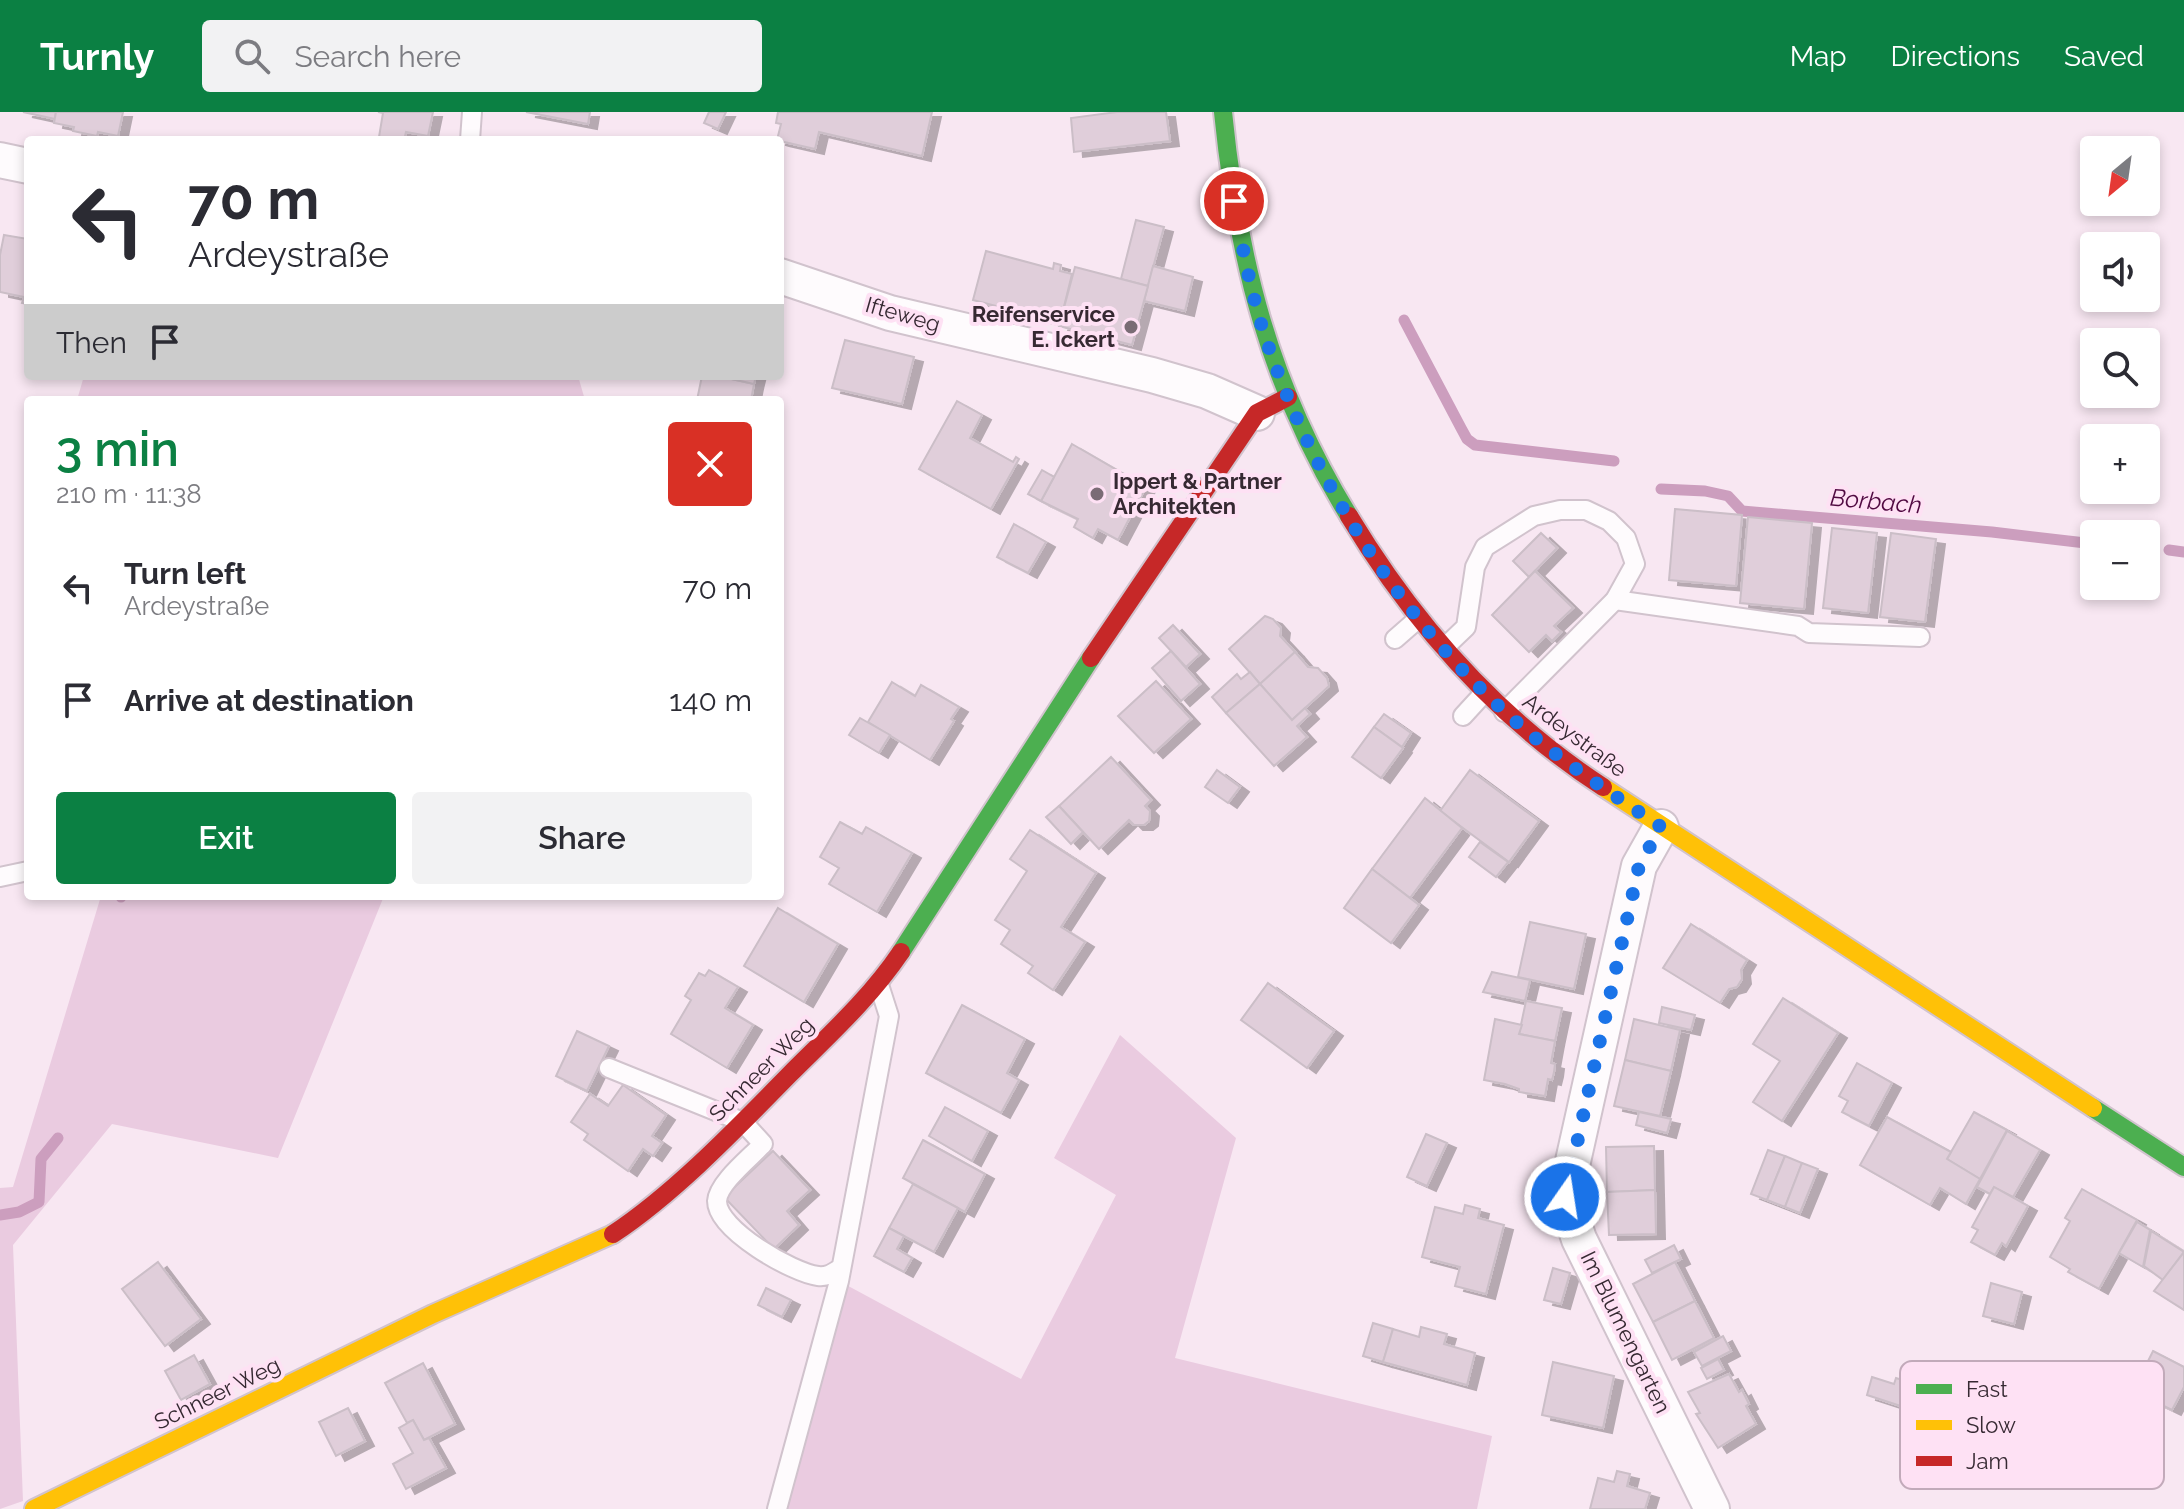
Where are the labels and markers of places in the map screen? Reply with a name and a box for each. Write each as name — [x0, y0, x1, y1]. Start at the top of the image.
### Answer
pin — [1200, 167, 1268, 235]
place label: Reifenservice E. Ickert — [972, 301, 1116, 352]
marker: Reifenservice E. Ickert — [1122, 318, 1140, 336]
place label: Ippert & Partner Architekten — [1113, 468, 1282, 519]
marker: Ippert & Partner Architekten — [1088, 485, 1106, 503]

